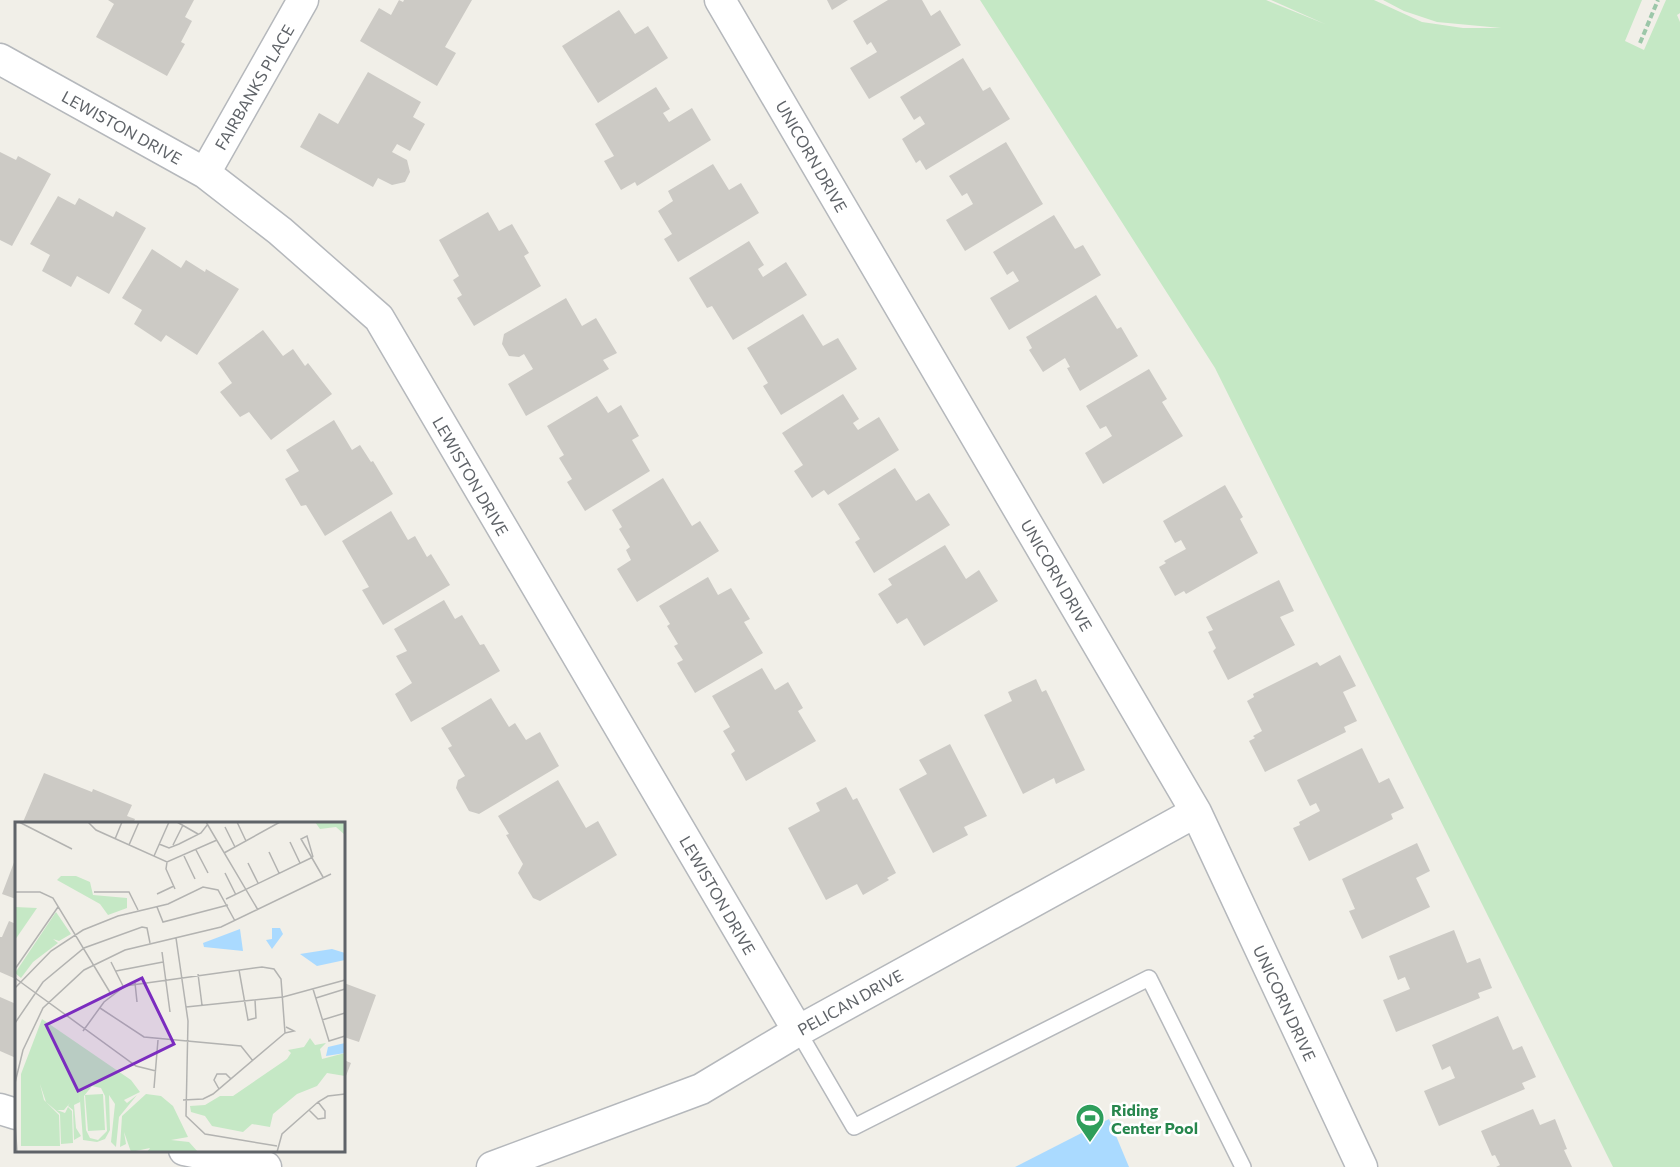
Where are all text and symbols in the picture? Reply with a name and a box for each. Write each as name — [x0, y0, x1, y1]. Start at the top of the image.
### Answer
street label: FAIRBANKS PLACE — [210, 21, 298, 153]
street label: LEWISTON DRIVE — [59, 86, 185, 168]
street label: UNICORN DRIVE — [772, 97, 852, 215]
street label: LEWISTON DRIVE — [429, 413, 513, 539]
street label: UNICORN DRIVE — [1017, 516, 1097, 634]
inset map — [15, 822, 345, 1152]
street label: LEWISTON DRIVE — [676, 832, 760, 958]
street label: UNICORN DRIVE — [1250, 942, 1320, 1064]
street label: PELICAN DRIVE — [794, 965, 906, 1039]
place label: Riding Center Pool — [1111, 1100, 1198, 1137]
sports icon: Riding Center Pool — [1074, 1102, 1106, 1144]

